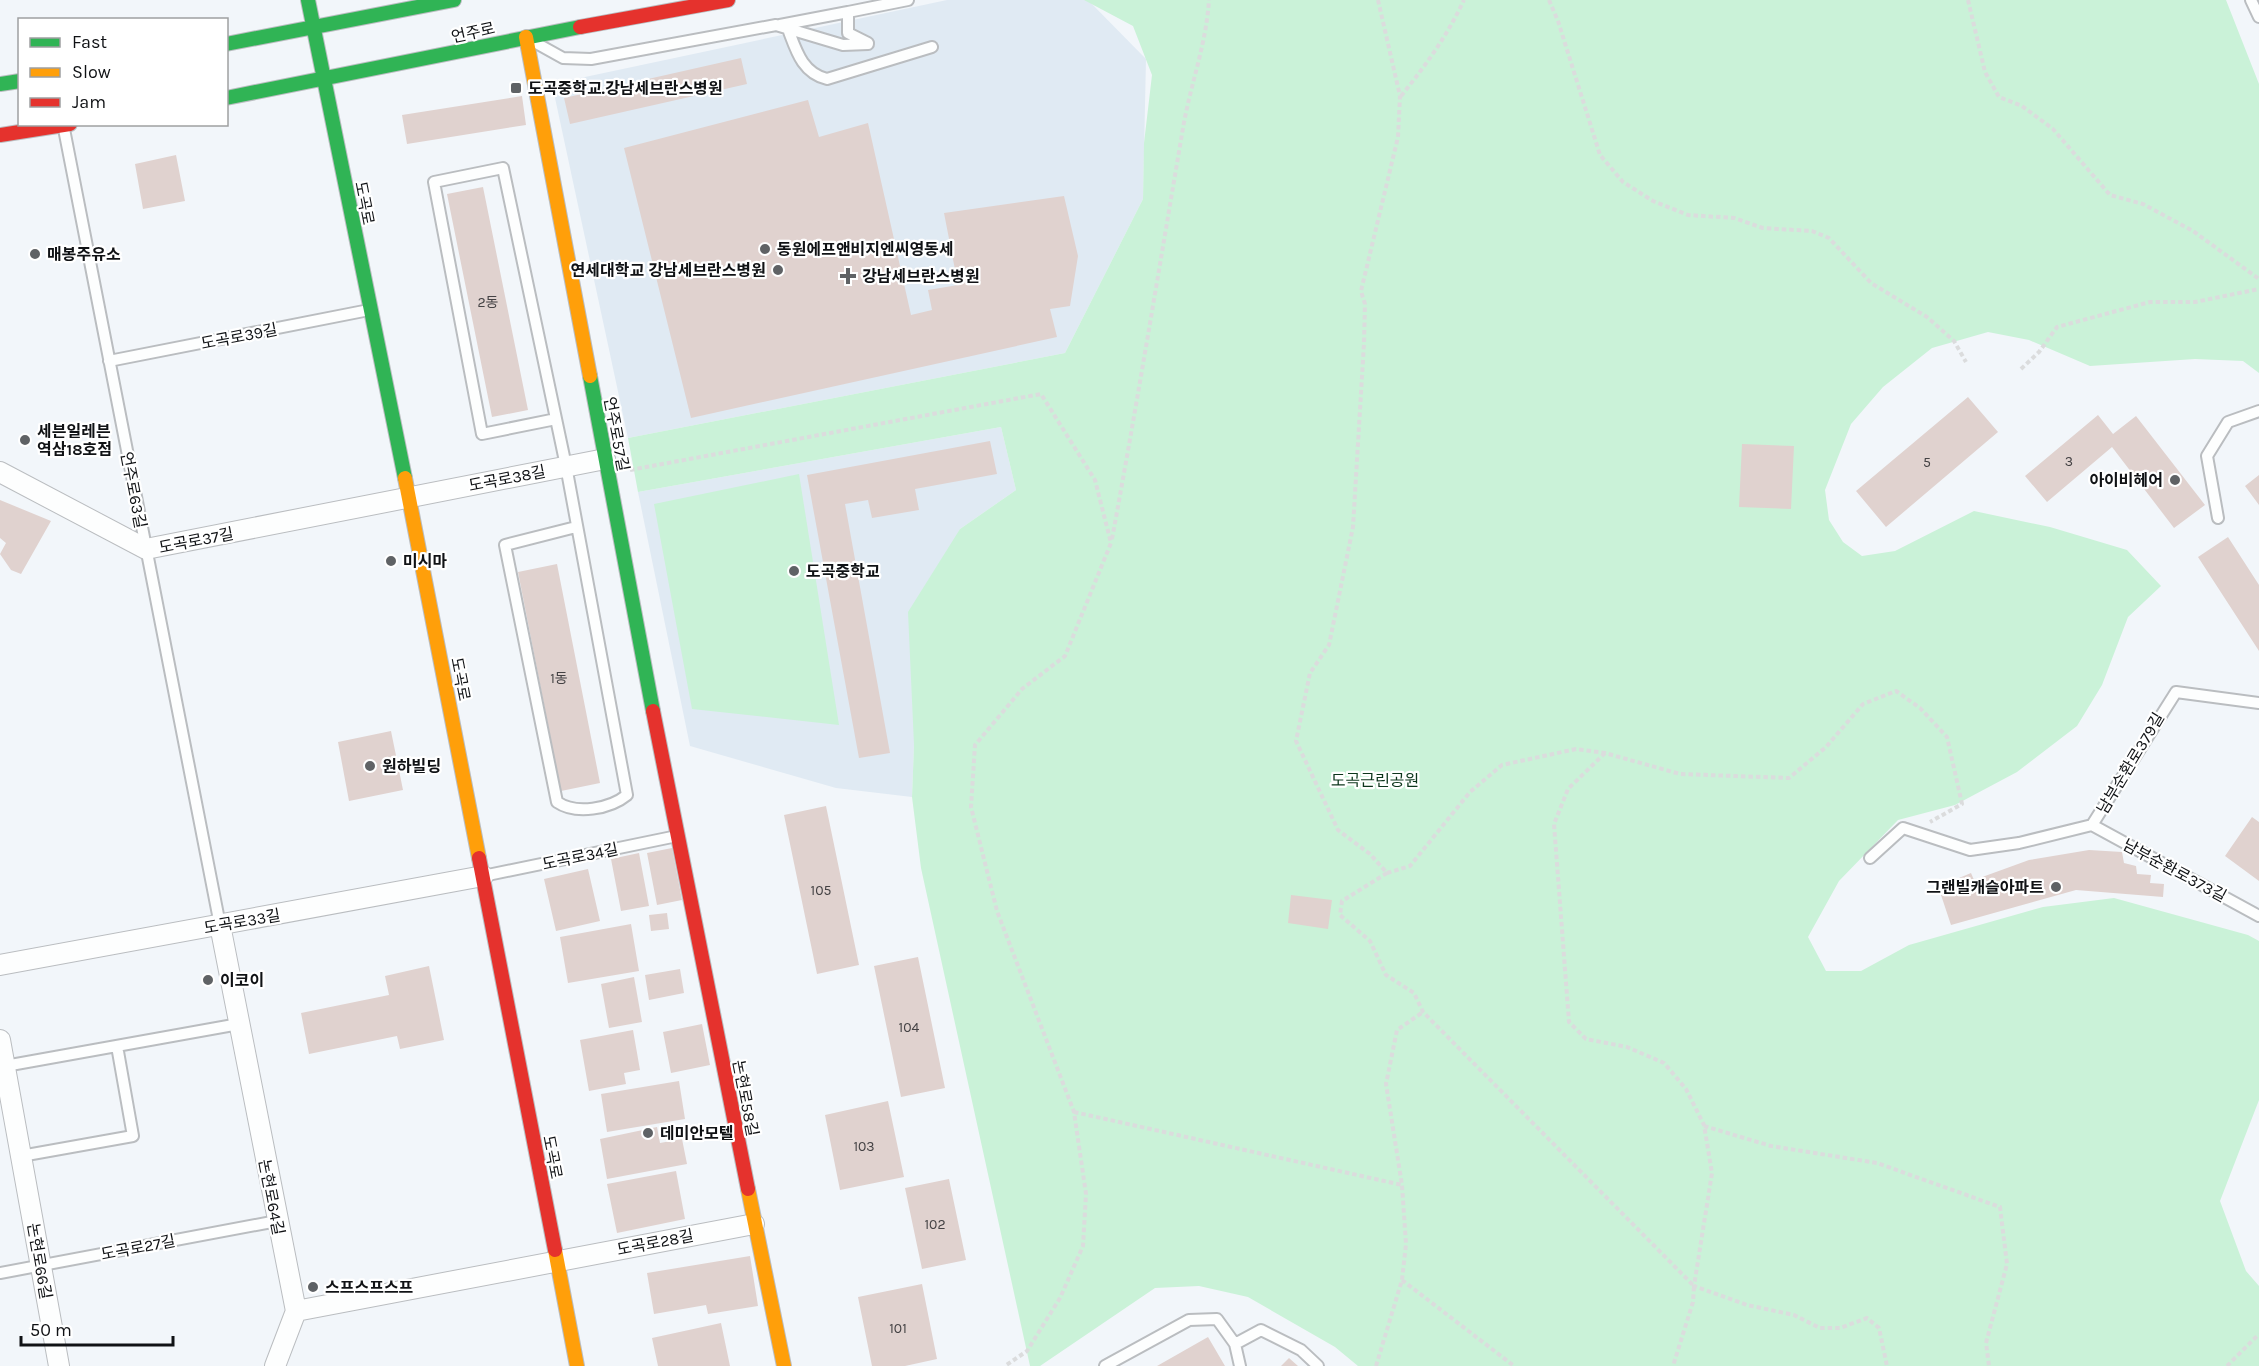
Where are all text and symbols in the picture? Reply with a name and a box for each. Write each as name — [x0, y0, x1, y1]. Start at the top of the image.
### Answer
legend — [18, 18, 228, 126]
street label: 언주로 — [449, 18, 497, 47]
text: Fast — [72, 31, 107, 53]
text: Slow — [72, 61, 111, 83]
place label: 도곡중학교.강남세브란스병원 — [528, 79, 723, 98]
marker: 도곡중학교.강남세브란스병원 — [509, 81, 523, 95]
text: Jam — [72, 91, 106, 113]
street label: 도곡로 — [351, 180, 378, 227]
place label: 동원에프앤비지엔씨영동세 — [777, 240, 954, 259]
marker: 동원에프앤비지엔씨영동세 — [758, 242, 772, 256]
place label: 매봉주유소 — [47, 245, 121, 264]
marker: 매봉주유소 — [28, 247, 42, 261]
place label: 연세대학교 강남세브란스병원 — [571, 261, 766, 280]
marker: 연세대학교 강남세브란스병원 — [771, 263, 785, 277]
marker: 강남세브란스병원 — [839, 267, 857, 285]
place label: 강남세브란스병원 — [862, 267, 980, 286]
house number: 2동 — [478, 294, 499, 311]
street label: 도곡로39길 — [199, 320, 279, 353]
street label: 언주로57길 — [600, 395, 633, 473]
place label: 세븐일레븐 역삼18호점 — [37, 422, 112, 459]
marker: 세븐일레븐 역삼18호점 — [18, 433, 32, 447]
street label: 언주로63길 — [117, 450, 150, 530]
house number: 3 — [2065, 453, 2073, 470]
house number: 5 — [1923, 454, 1931, 471]
street label: 도곡로38길 — [467, 462, 547, 495]
place label: 아이비헤어 — [2089, 471, 2163, 490]
marker: 아이비헤어 — [2168, 473, 2182, 487]
street label: 도곡로37길 — [157, 524, 235, 557]
place label: 미시마 — [403, 552, 447, 571]
marker: 미시마 — [384, 554, 398, 568]
place label: 도곡중학교 — [806, 562, 880, 581]
marker: 도곡중학교 — [787, 564, 801, 578]
street label: 도곡로 — [447, 656, 474, 703]
house number: 1동 — [550, 670, 568, 687]
street label: 남부순환로379길 — [2093, 709, 2168, 817]
place label: 원하빌딩 — [382, 757, 441, 776]
marker: 원하빌딩 — [363, 759, 377, 773]
park label: 도곡근린공원 — [1331, 771, 1419, 790]
street label: 남부순환로373길 — [2120, 835, 2230, 906]
street label: 도곡로34길 — [540, 839, 620, 874]
place label: 그랜빌캐슬아파트 — [1926, 878, 2044, 897]
marker: 그랜빌캐슬아파트 — [2049, 880, 2063, 894]
house number: 105 — [811, 882, 832, 899]
street label: 도곡로33길 — [202, 905, 282, 938]
place label: 이코이 — [220, 971, 264, 990]
marker: 이코이 — [201, 973, 215, 987]
house number: 104 — [899, 1019, 920, 1036]
street label: 논현로58길 — [729, 1058, 762, 1138]
place label: 데미안모텔 — [660, 1124, 734, 1143]
marker: 데미안모텔 — [641, 1126, 655, 1140]
street label: 도곡로 — [539, 1134, 566, 1181]
house number: 103 — [853, 1138, 875, 1155]
street label: 논현로64길 — [255, 1157, 288, 1237]
house number: 102 — [924, 1216, 946, 1233]
street label: 논현로66길 — [23, 1221, 56, 1301]
street label: 도곡로28길 — [615, 1226, 695, 1259]
street label: 도곡로27길 — [99, 1231, 177, 1264]
place label: 스프스프스프 — [325, 1278, 414, 1297]
marker: 스프스프스프 — [306, 1280, 320, 1294]
scale bar — [21, 1309, 172, 1347]
text: 50 m — [30, 1319, 72, 1341]
house number: 101 — [889, 1320, 907, 1337]

